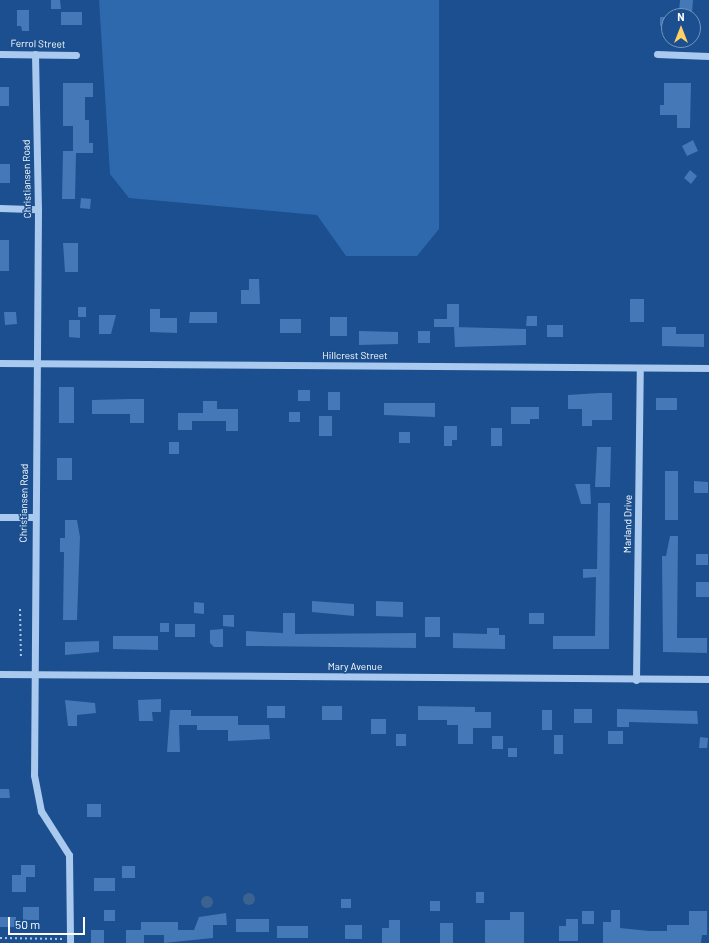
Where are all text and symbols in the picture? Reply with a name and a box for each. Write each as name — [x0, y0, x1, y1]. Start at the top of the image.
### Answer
north arrow — [661, 8, 701, 48]
text: N — [677, 10, 685, 23]
street label: Ferrol Street — [10, 38, 66, 50]
street label: Christiansen Road — [20, 140, 34, 218]
street label: Hillcrest Street — [322, 350, 388, 362]
street label: Christiansen Road — [17, 464, 31, 542]
street label: Marland Drive — [621, 495, 635, 553]
street label: Mary Avenue — [328, 661, 382, 673]
scale bar — [10, 909, 87, 935]
text: 50 m — [15, 917, 40, 931]

